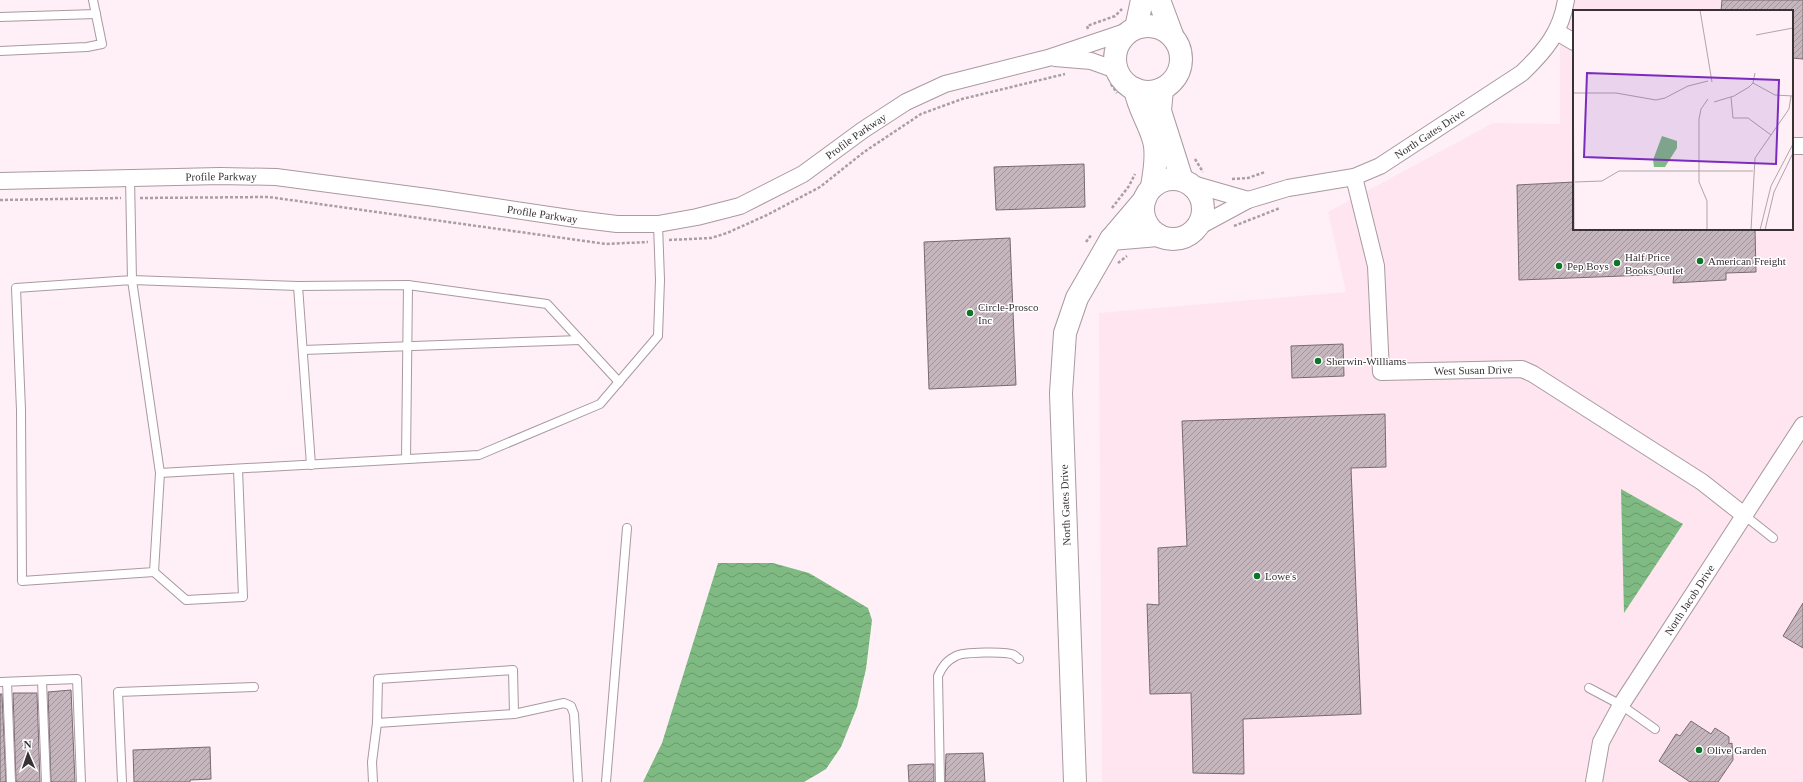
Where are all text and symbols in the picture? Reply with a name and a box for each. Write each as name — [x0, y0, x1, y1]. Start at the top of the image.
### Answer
inset map — [1573, 10, 1793, 230]
street label: North Gates Drive — [1392, 106, 1467, 161]
street label: Profile Parkway — [823, 110, 889, 161]
street label: Profile Parkway — [185, 170, 257, 183]
street label: Profile Parkway — [506, 203, 579, 225]
place label: Half Price Books Outlet — [1625, 251, 1683, 276]
place label: American Freight — [1708, 255, 1786, 267]
marker: American Freight — [1695, 256, 1705, 266]
marker: Half Price Books Outlet — [1612, 258, 1622, 268]
place label: Pep Boys — [1567, 260, 1609, 272]
marker: Pep Boys — [1554, 261, 1564, 271]
place label: Circle-Prosco Inc — [978, 301, 1039, 326]
marker: Circle-Prosco Inc — [965, 308, 975, 318]
place label: Sherwin-Williams — [1326, 355, 1406, 367]
marker: Sherwin-Williams — [1313, 356, 1323, 366]
street label: West Susan Drive — [1434, 363, 1513, 377]
street label: North Gates Drive — [1058, 464, 1072, 546]
street label: North Jacob Drive — [1662, 562, 1717, 637]
place label: Lowe's — [1265, 570, 1296, 582]
marker: Lowe's — [1252, 571, 1262, 581]
north arrow — [8, 734, 48, 774]
text: N — [23, 738, 32, 750]
place label: Olive Garden — [1707, 744, 1767, 756]
marker: Olive Garden — [1694, 745, 1704, 755]

